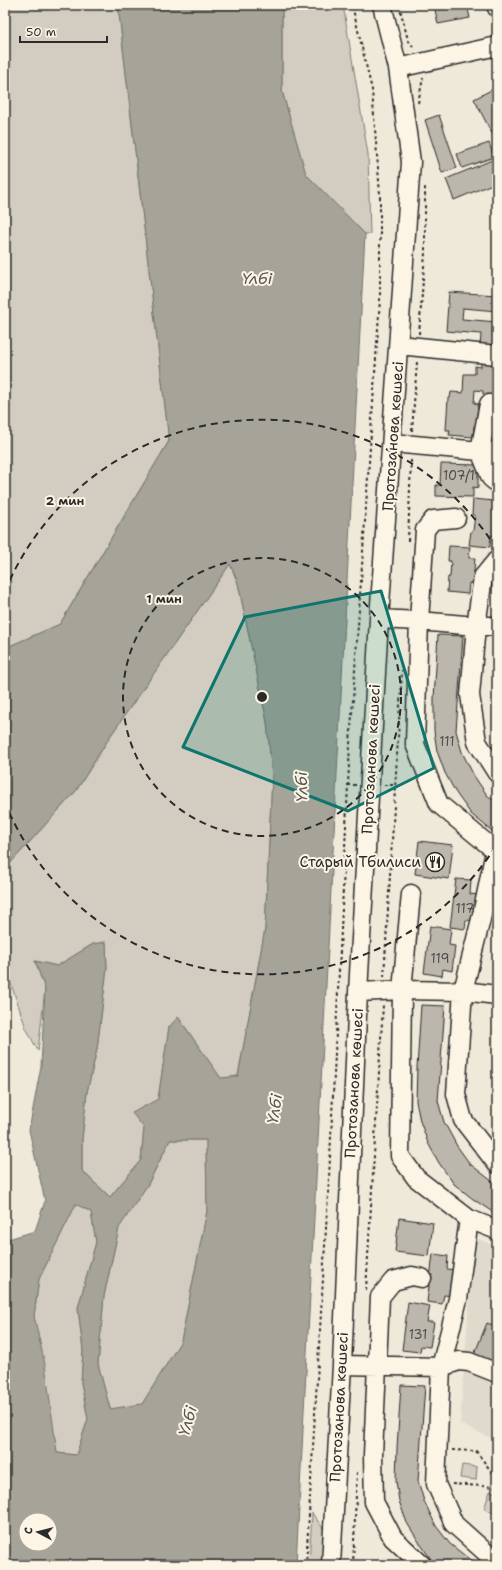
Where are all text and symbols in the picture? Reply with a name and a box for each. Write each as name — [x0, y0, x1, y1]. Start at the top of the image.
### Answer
scale bar — [20, 18, 107, 44]
text: 50 m — [26, 24, 56, 40]
water label: Үлбі — [242, 268, 273, 289]
street label: Протозанова көшесі — [378, 360, 408, 512]
house number: 107/1 — [443, 467, 475, 484]
text: 2 мин — [46, 493, 84, 509]
text: 1 мин — [146, 591, 182, 607]
street label: Протозанова көшесі — [357, 683, 385, 835]
centre of rings — [255, 690, 269, 704]
house number: 111 — [439, 733, 455, 750]
water label: Үлбі — [291, 771, 312, 803]
restaurant icon: Старый Тбилиси — [424, 851, 446, 873]
place label: Старый Тбилиси — [300, 852, 421, 872]
house number: 117 — [456, 900, 474, 917]
house number: 119 — [430, 950, 450, 967]
street label: Протозанова көшесі — [340, 1007, 368, 1159]
water label: Үлбі — [262, 1092, 287, 1126]
house number: 131 — [409, 1326, 427, 1343]
street label: Протозанова көшесі — [325, 1331, 353, 1483]
water label: Үлбі — [173, 1403, 202, 1439]
north arrow — [18, 1512, 58, 1552]
text: С — [21, 1526, 36, 1535]

